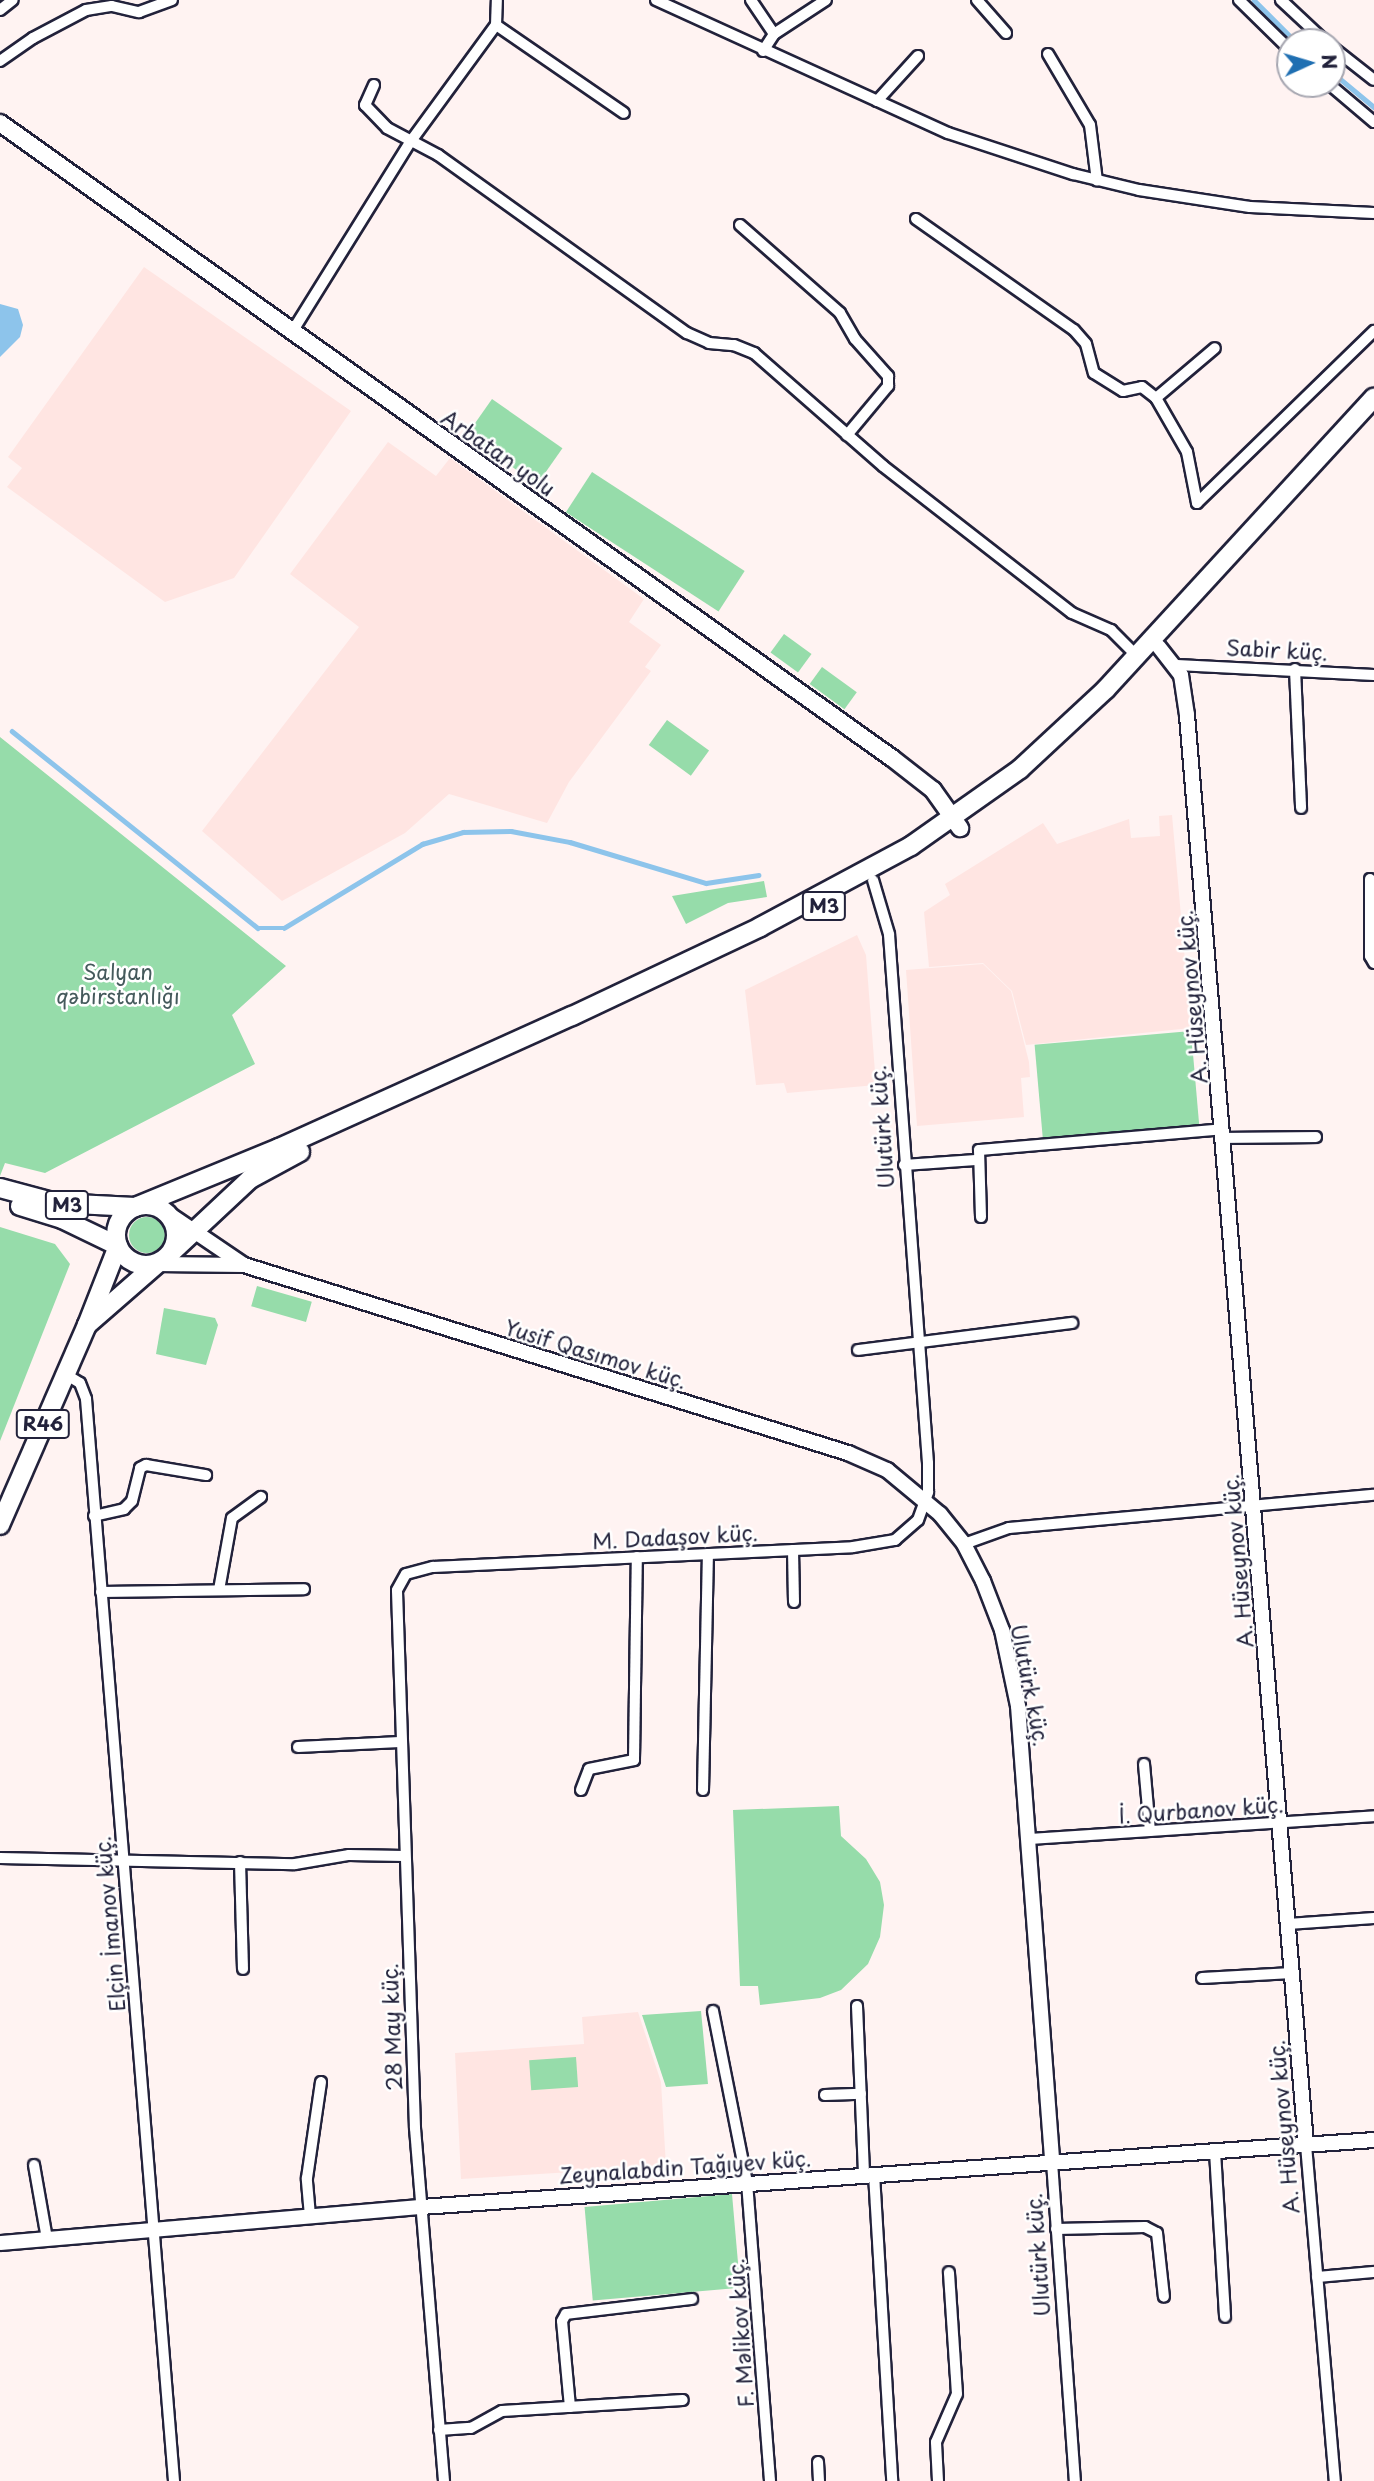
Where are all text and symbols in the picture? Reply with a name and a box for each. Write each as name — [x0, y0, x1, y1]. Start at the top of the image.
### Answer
north arrow — [1276, 28, 1346, 98]
text: N — [1315, 53, 1344, 70]
street label: Arbatan yolu — [437, 403, 561, 501]
street label: Sabir küç. — [1225, 634, 1329, 664]
road number: M3 — [801, 890, 847, 922]
street label: A. Hüseynov küç. — [1171, 909, 1211, 1085]
park label: Salyan qəbirstanlığı — [56, 958, 180, 1008]
street label: Ulutürk küç. — [864, 1063, 898, 1191]
road number: M3 — [44, 1190, 90, 1220]
street label: Yusif Qasımov küç. — [501, 1313, 691, 1393]
road number: R46 — [15, 1408, 71, 1440]
street label: A. Hüseynov küç. — [1217, 1473, 1257, 1649]
street label: M. Dadaşov küç. — [591, 1519, 759, 1553]
street label: Ulutürk küç. — [1007, 1621, 1055, 1749]
street label: İ. Qurbanov küç. — [1118, 1791, 1284, 1827]
street label: Elçin İmanov küç. — [89, 1835, 129, 2013]
street label: 28 May küç. — [376, 1963, 406, 2091]
street label: A. Hüseynov küç. — [1263, 2039, 1303, 2215]
street label: Zeynalabdin Tağıyev küç. — [558, 2145, 812, 2187]
street label: Ulutürk küç. — [1020, 2191, 1054, 2319]
street label: F. Məlikov küç. — [722, 2258, 758, 2408]

